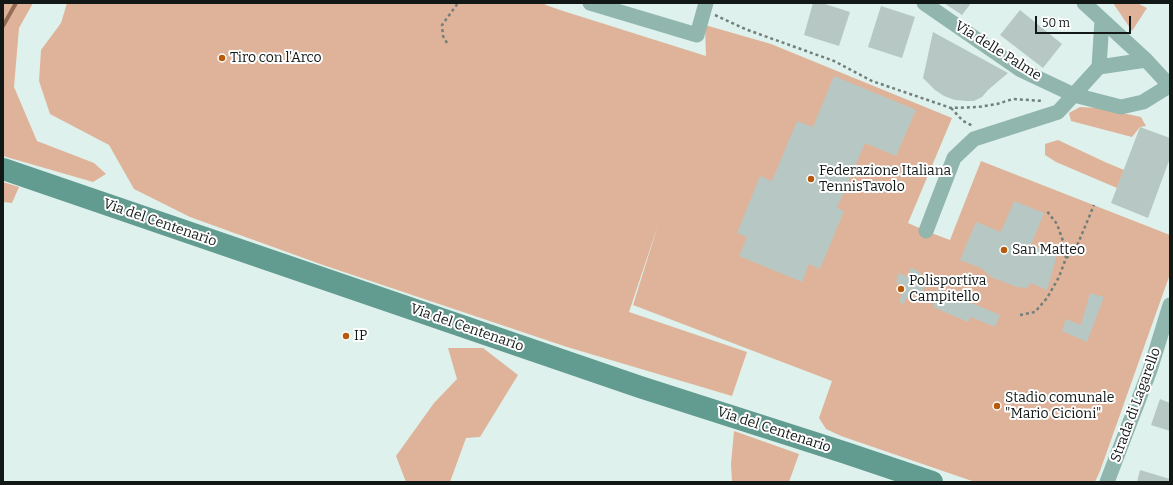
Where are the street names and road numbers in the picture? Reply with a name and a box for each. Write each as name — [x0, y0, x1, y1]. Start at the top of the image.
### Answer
street label: Via delle Palme — [952, 18, 1044, 84]
street label: Via del Centenario — [101, 196, 219, 250]
street label: Via del Centenario — [408, 301, 526, 355]
street label: Strada di Lagarello — [1107, 345, 1165, 465]
street label: Via del Centenario — [715, 404, 833, 456]

